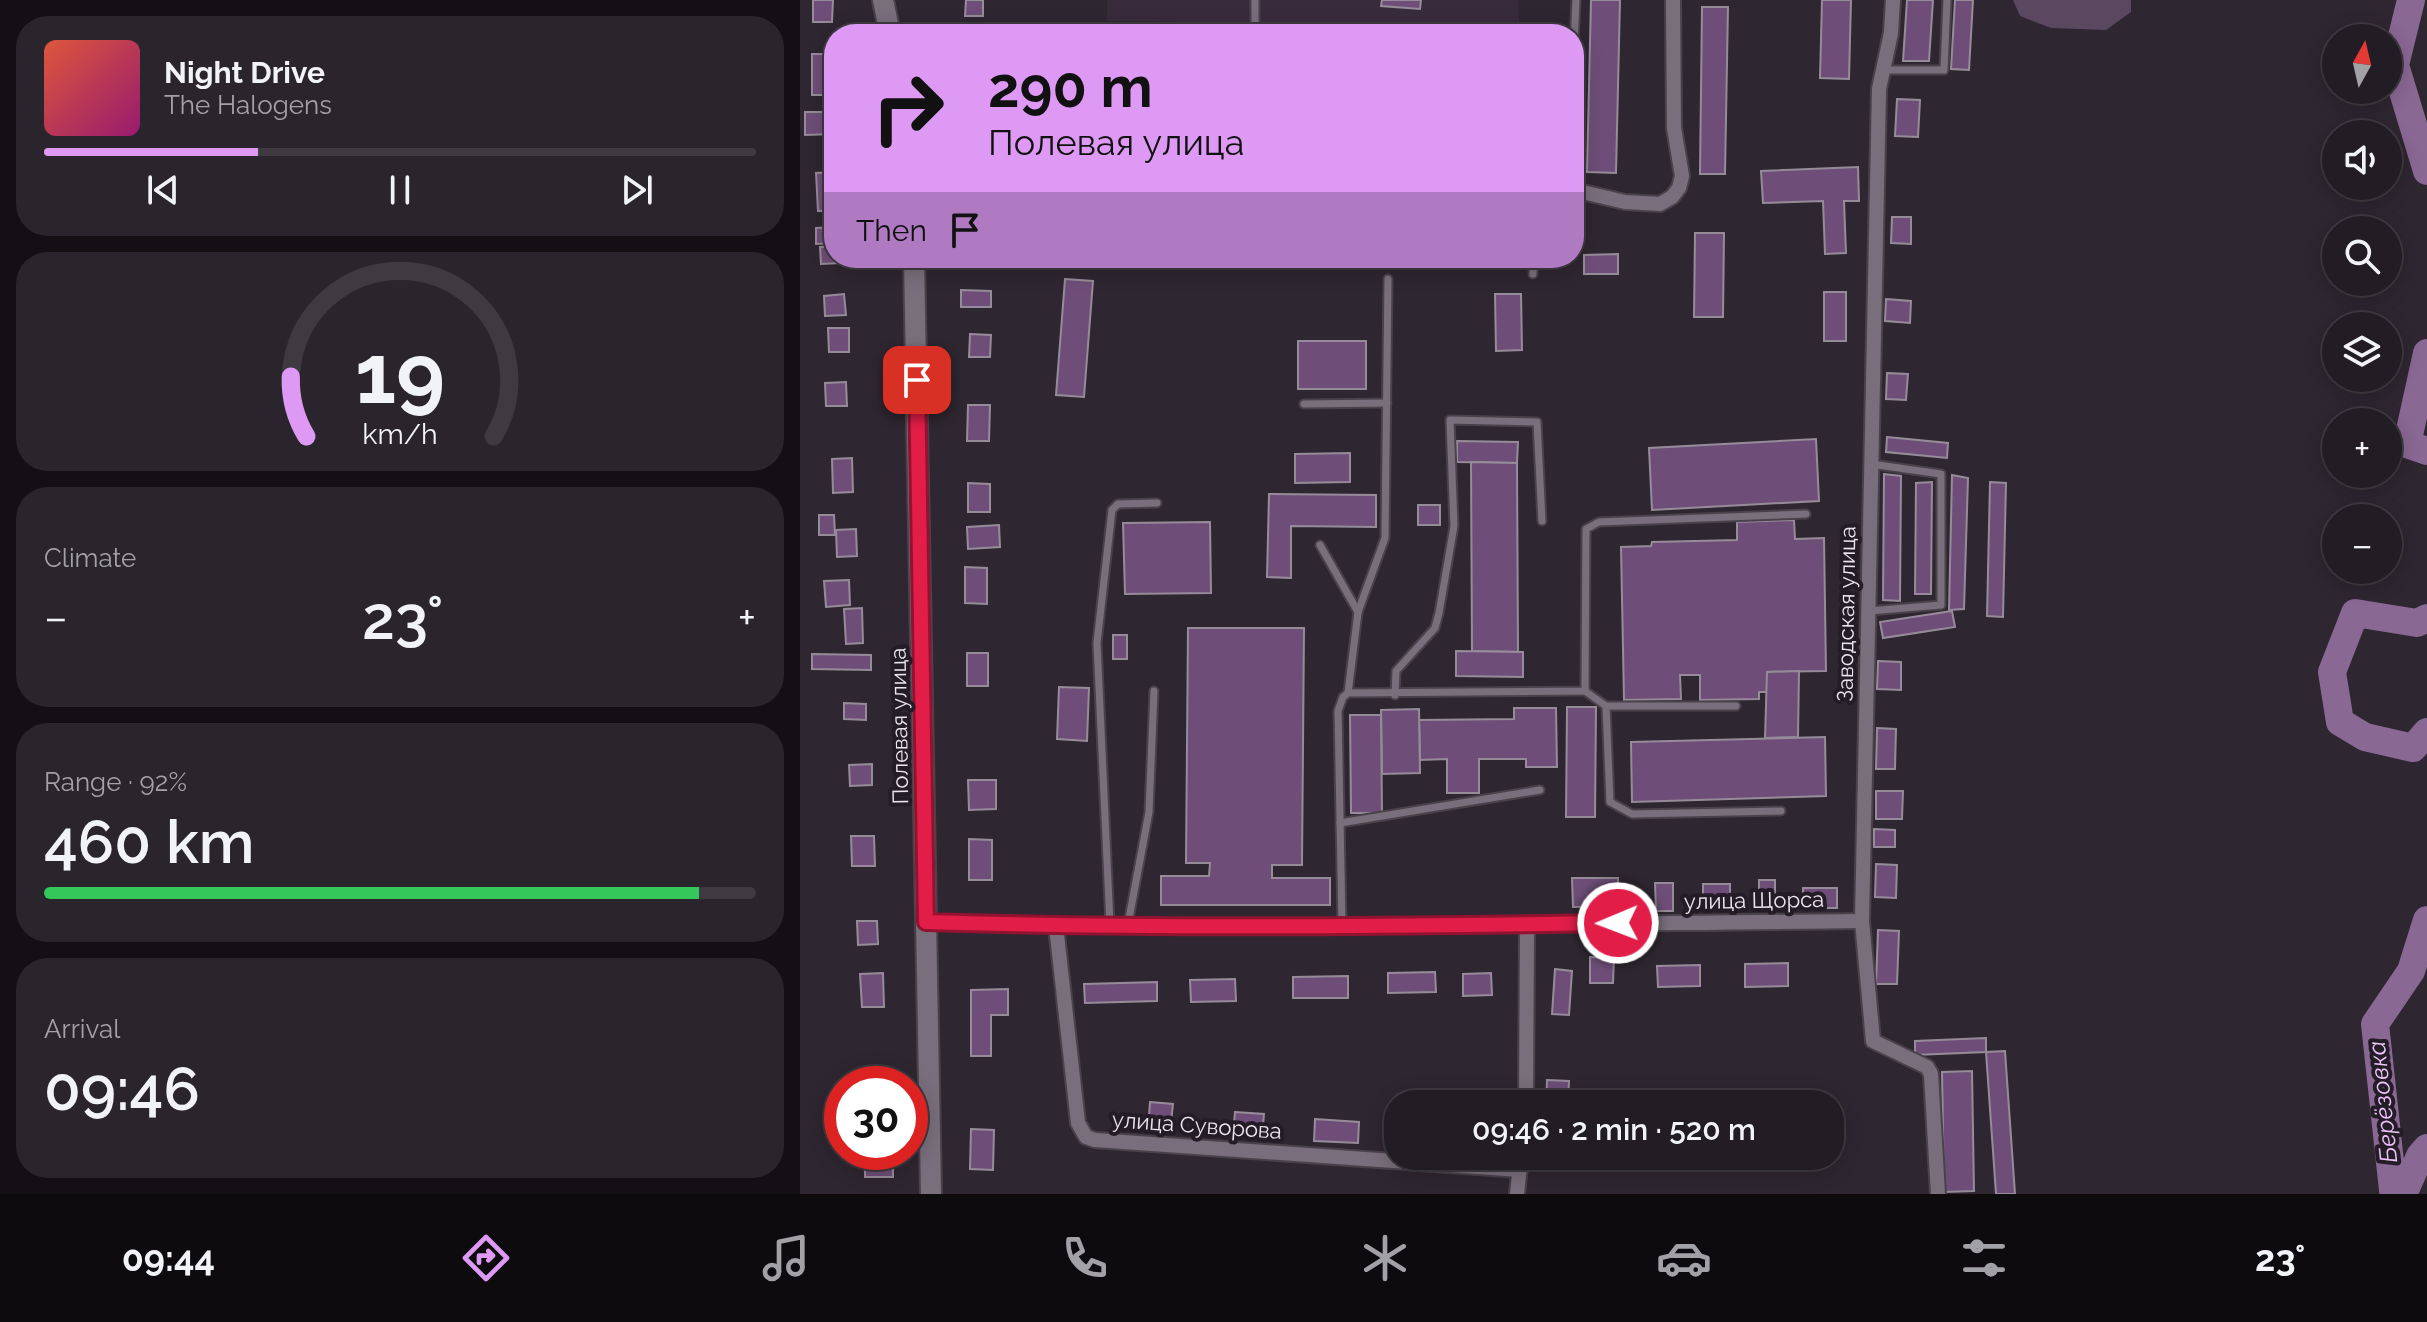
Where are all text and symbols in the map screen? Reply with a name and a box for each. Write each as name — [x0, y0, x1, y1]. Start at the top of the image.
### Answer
north arrow — [2322, 24, 2402, 104]
map controls — [2322, 24, 2402, 584]
text: 290 m — [988, 54, 1153, 120]
text: Night Drive — [164, 55, 325, 90]
icon: right — [856, 56, 960, 160]
text: The Halogens — [164, 90, 332, 120]
button: sound — [2322, 120, 2402, 200]
text: Полевая улица — [988, 121, 1244, 163]
icon: previous — [141, 168, 185, 212]
icon: pause — [378, 168, 422, 212]
icon: next — [615, 168, 659, 212]
icon: arrive — [943, 208, 987, 252]
text: Then — [856, 213, 927, 248]
button: search — [2322, 216, 2402, 296]
button: layers — [2322, 312, 2402, 392]
text: 19 — [355, 325, 445, 422]
pin — [883, 346, 951, 414]
icon: arrive — [895, 358, 939, 402]
button: + — [2322, 408, 2402, 488]
text: km/h — [362, 418, 438, 452]
button: − — [2322, 504, 2402, 584]
street label: Заводская улица — [1831, 526, 1861, 702]
text: Climate — [44, 543, 136, 573]
text: 23° — [362, 583, 443, 653]
text: − — [44, 592, 68, 643]
text: + — [738, 592, 756, 643]
street label: Полевая улица — [885, 647, 913, 805]
text: Range · 92% — [44, 767, 187, 797]
text: 460 km — [44, 807, 254, 877]
position arrow — [1576, 881, 1660, 965]
street label: улица Щорса — [1684, 886, 1824, 914]
text: Arrival — [44, 1014, 120, 1044]
water label: Берёзовка — [2362, 1040, 2403, 1164]
text: 09:46 — [44, 1054, 200, 1124]
speed limit sign: 30 — [824, 1066, 928, 1170]
street label: улица Суворова — [1111, 1106, 1283, 1144]
text: 09:46 · 2 min · 520 m — [1472, 1112, 1756, 1147]
icon: directions — [458, 1230, 514, 1286]
icon: music — [758, 1230, 814, 1286]
icon: phone — [1057, 1230, 1113, 1286]
icon: climate — [1357, 1230, 1413, 1286]
icon: car — [1656, 1230, 1712, 1286]
icon: filters — [1956, 1230, 2012, 1286]
text: 09:44 — [122, 1237, 215, 1279]
text: 23° — [2255, 1237, 2305, 1279]

